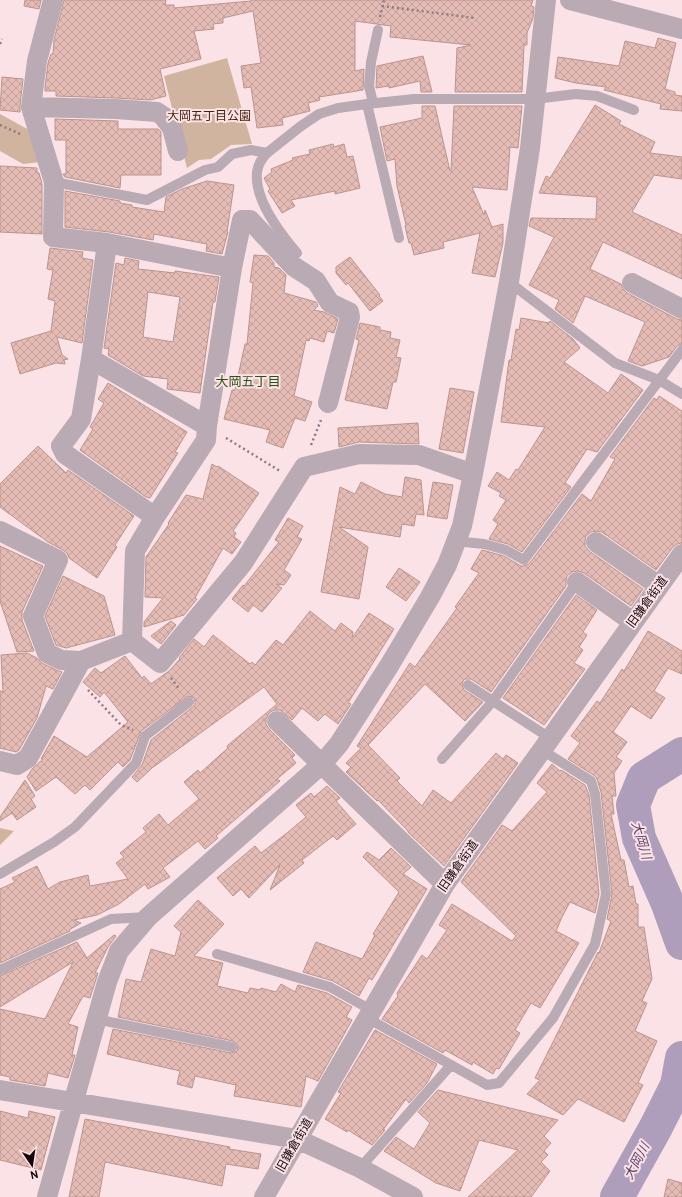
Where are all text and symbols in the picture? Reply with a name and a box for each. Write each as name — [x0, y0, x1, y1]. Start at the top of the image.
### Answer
park label: 大岡五丁目公園 — [167, 109, 251, 125]
district label: 大岡五丁目 — [215, 375, 281, 391]
street label: 旧鎌倉街道 — [624, 574, 672, 632]
water label: 大岡川 — [627, 820, 654, 863]
street label: 旧鎌倉街道 — [435, 837, 483, 896]
street label: 旧鎌倉街道 — [273, 1116, 317, 1175]
water label: 大岡川 — [622, 1139, 655, 1183]
north arrow — [12, 1145, 52, 1185]
text: N — [29, 1166, 39, 1181]

